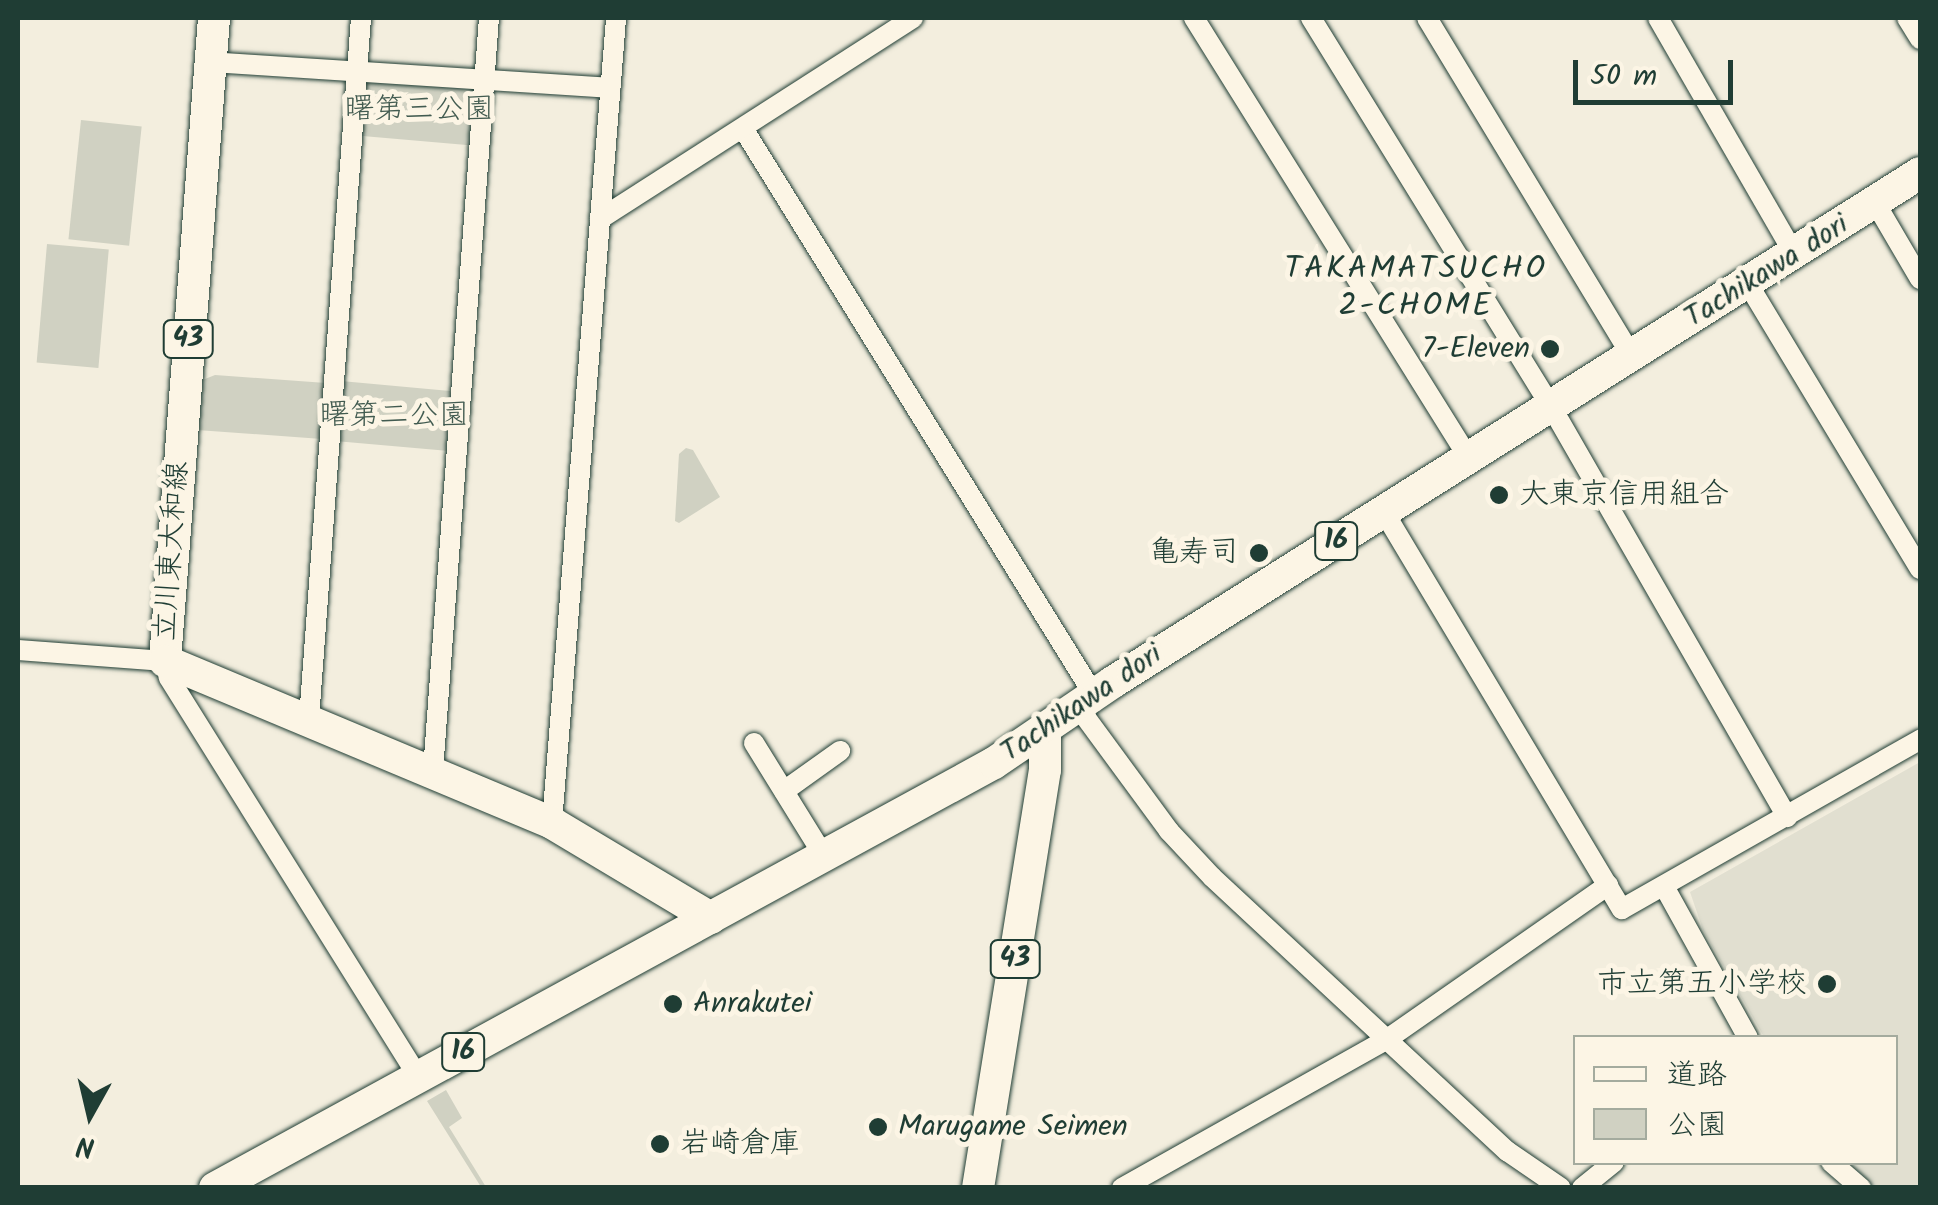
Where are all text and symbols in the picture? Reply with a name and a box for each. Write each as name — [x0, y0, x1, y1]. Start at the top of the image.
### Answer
scale bar — [1578, 40, 1738, 102]
text: 50 m — [1590, 53, 1657, 101]
park label: 曙第三公園 — [344, 92, 494, 128]
street label: Tachikawa dori — [1678, 207, 1856, 337]
district label: TAKAMATSUCHO 2-CHOME — [1284, 252, 1548, 327]
road number: 43 — [160, 316, 216, 362]
place label: 7-Eleven — [1422, 331, 1530, 367]
marker: 7-Eleven — [1539, 338, 1561, 360]
park label: 曙第二公園 — [319, 398, 469, 434]
street label: 立川東大和線 — [148, 460, 196, 642]
place label: 大東京信用組合 — [1519, 477, 1729, 513]
marker: 大東京信用組合 — [1488, 484, 1510, 506]
road number: 16 — [1314, 518, 1358, 564]
place label: 亀寿司 — [1149, 535, 1239, 571]
marker: 亀寿司 — [1248, 542, 1270, 564]
street label: Tachikawa dori — [995, 637, 1169, 771]
road number: 43 — [988, 936, 1042, 982]
place label: 市立第五小学校 — [1597, 966, 1807, 1002]
marker: 市立第五小学校 — [1816, 973, 1838, 995]
place label: Anrakutei — [693, 986, 812, 1022]
marker: Anrakutei — [662, 993, 684, 1015]
road number: 16 — [440, 1029, 486, 1075]
legend — [1573, 1035, 1898, 1165]
text: 道路 — [1667, 1052, 1727, 1100]
north arrow — [40, 1065, 140, 1165]
text: 公園 — [1667, 1102, 1727, 1150]
place label: Marugame Seimen — [898, 1109, 1128, 1145]
marker: Marugame Seimen — [867, 1116, 889, 1138]
text: N — [74, 1122, 98, 1169]
place label: 岩崎倉庫 — [680, 1126, 800, 1162]
marker: 岩崎倉庫 — [649, 1133, 671, 1155]

